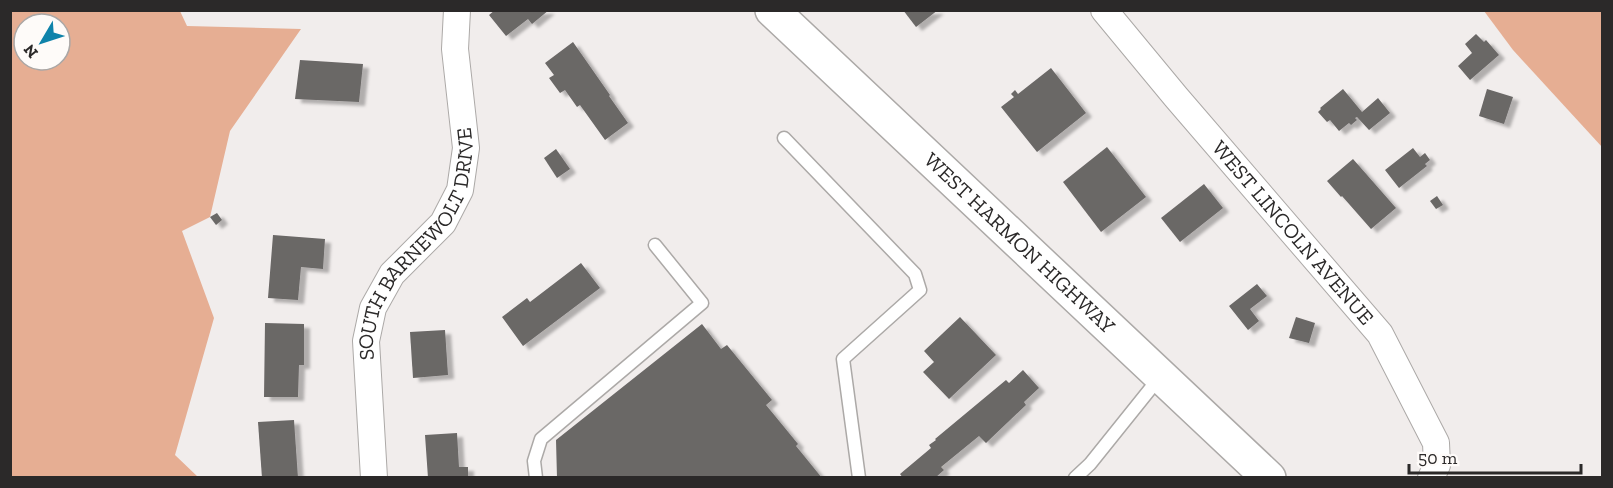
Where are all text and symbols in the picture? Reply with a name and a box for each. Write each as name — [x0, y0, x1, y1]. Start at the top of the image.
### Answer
north arrow — [12, 12, 72, 72]
text: N — [20, 40, 42, 62]
street label: SOUTH BARNEWOLT DRIVE — [353, 126, 479, 361]
street label: WEST LINCOLN AVENUE — [1207, 135, 1379, 330]
street label: WEST HARMON HIGHWAY — [919, 147, 1121, 339]
scale bar — [1409, 437, 1582, 475]
text: 50 m — [1418, 447, 1458, 469]

